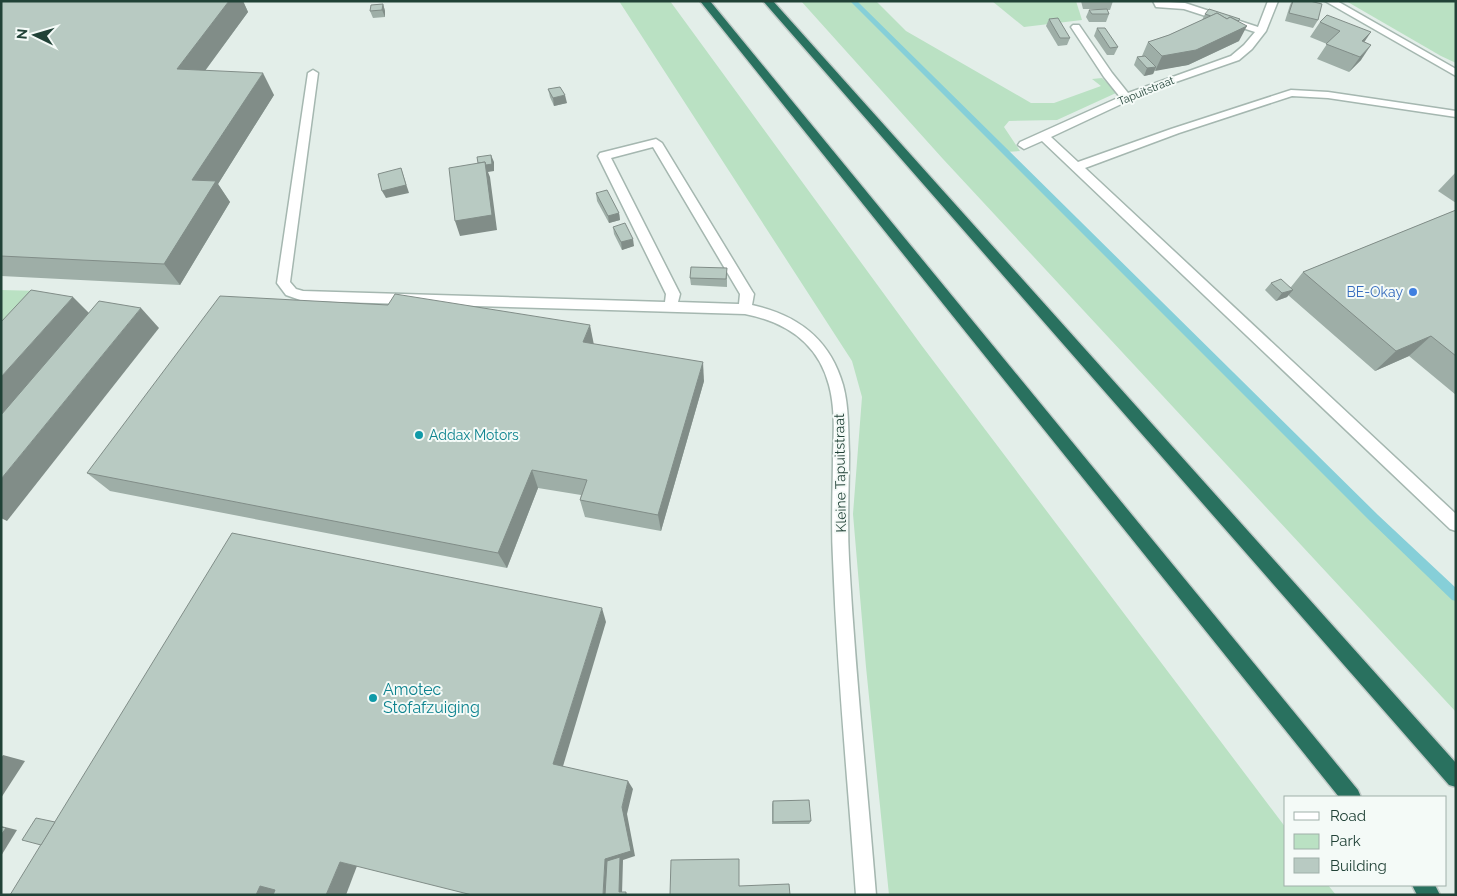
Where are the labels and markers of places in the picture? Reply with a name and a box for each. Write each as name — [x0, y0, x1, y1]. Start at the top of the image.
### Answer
place label: BE-Okay — [1346, 284, 1403, 300]
marker: BE-Okay — [1407, 286, 1419, 298]
place label: Addax Motors — [429, 427, 519, 443]
marker: Addax Motors — [413, 429, 425, 441]
place label: Amotec Stofafzuiging — [383, 680, 480, 717]
marker: Amotec Stofafzuiging — [367, 692, 379, 704]

